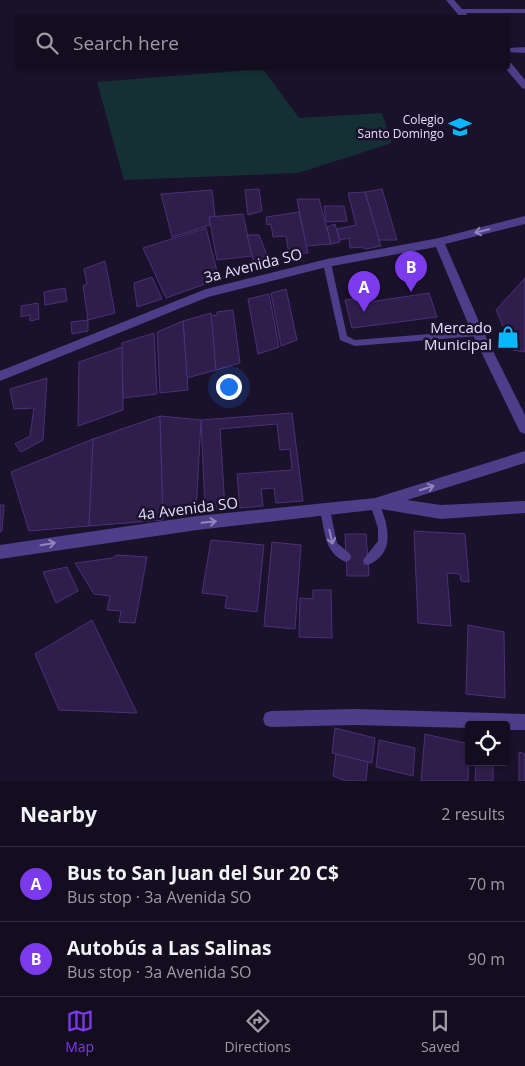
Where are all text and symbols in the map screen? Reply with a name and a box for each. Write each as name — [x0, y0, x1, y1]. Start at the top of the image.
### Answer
search box — [15, 15, 510, 70]
icon: search — [33, 29, 61, 57]
text: Search here — [73, 30, 179, 56]
place label: Colegio Santo Domingo — [358, 111, 444, 142]
school or university icon: Colegio Santo Domingo — [447, 114, 473, 140]
one-way arrow — [474, 227, 490, 236]
street label: 3a Avenida SO — [202, 243, 304, 287]
pin: B — [395, 251, 427, 292]
pin: A — [348, 271, 380, 312]
place label: Mercado Municipal — [424, 317, 492, 354]
shop icon: Mercado Municipal — [495, 324, 521, 350]
your location — [216, 374, 242, 400]
one-way arrow — [419, 483, 434, 492]
street label: 4a Avenida SO — [137, 492, 239, 524]
one-way arrow — [201, 517, 217, 527]
one-way arrow — [327, 528, 336, 544]
one-way arrow — [40, 539, 56, 549]
map controls — [465, 721, 510, 766]
button: locate — [465, 721, 510, 766]
text: Nearby — [20, 800, 97, 828]
text: 2 results — [441, 803, 505, 825]
text: Bus to San Juan del Sur 20 C$ — [67, 860, 339, 886]
text: A — [30, 873, 42, 895]
text: 70 m — [468, 873, 505, 895]
text: Bus stop · 3a Avenida SO — [67, 886, 251, 908]
text: Autobús a Las Salinas — [67, 935, 271, 961]
text: B — [31, 948, 41, 970]
text: 90 m — [468, 948, 505, 970]
text: Bus stop · 3a Avenida SO — [67, 961, 251, 983]
tab: Map — [65, 1007, 94, 1056]
tab: Directions — [224, 1007, 291, 1056]
tab: Saved — [421, 1007, 460, 1056]

